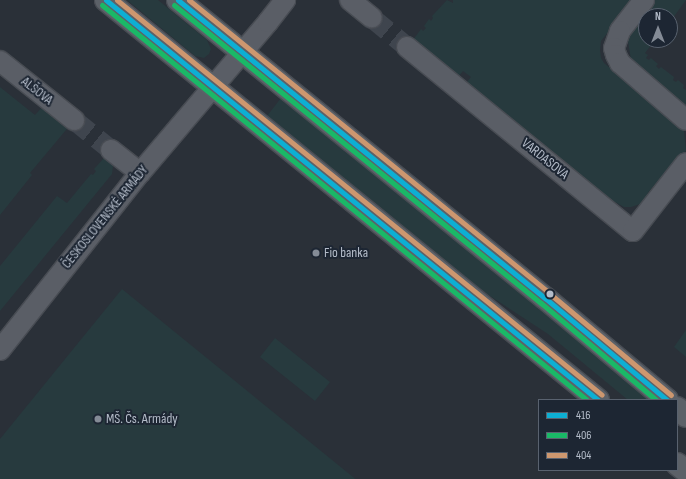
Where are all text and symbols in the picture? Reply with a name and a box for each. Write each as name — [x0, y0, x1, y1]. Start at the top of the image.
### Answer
north arrow — [638, 8, 678, 48]
text: N — [655, 10, 661, 23]
street label: ALŠOVA — [18, 73, 56, 109]
street label: VARDASOVA — [518, 135, 572, 183]
street label: ČESKOSLOVENSKÉ ARMÁDY — [58, 162, 152, 272]
place label: Fio banka — [324, 245, 368, 261]
marker: Fio banka — [311, 248, 321, 258]
unlabelled marker — [545, 289, 555, 299]
legend — [538, 399, 678, 471]
text: 416 — [576, 408, 591, 423]
place label: MŠ. Čs. Armády — [106, 411, 178, 427]
marker: MŠ. Čs. Armády — [93, 414, 103, 424]
text: 406 — [576, 428, 592, 443]
text: 404 — [576, 448, 591, 463]

